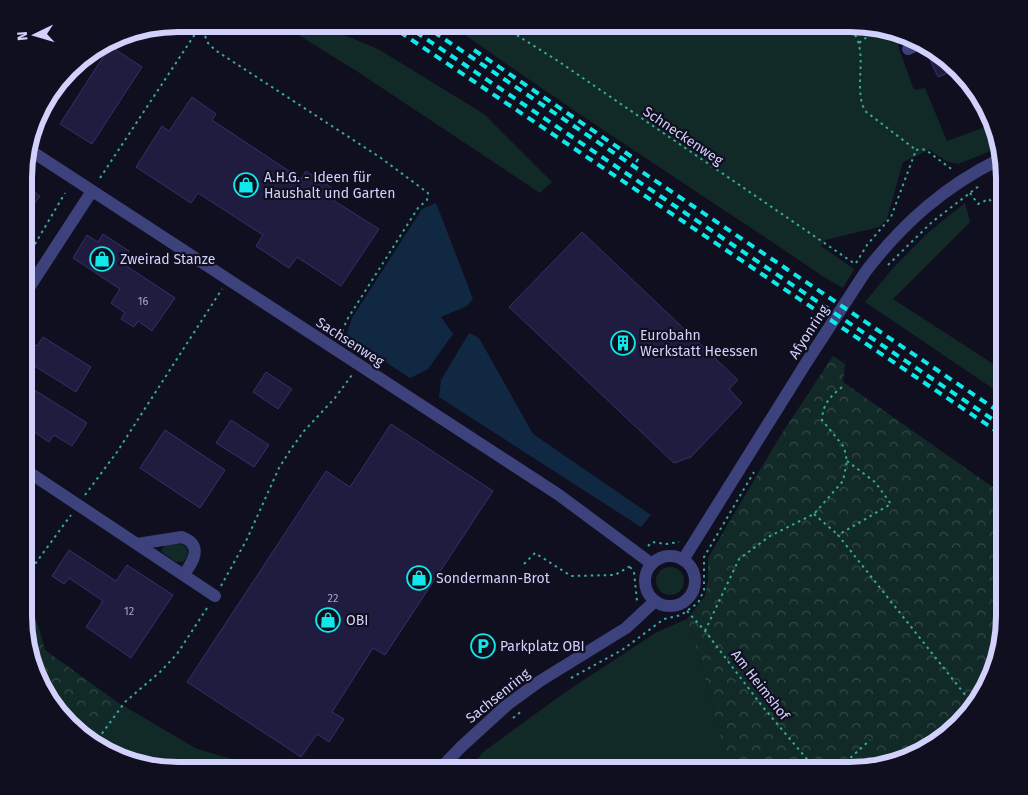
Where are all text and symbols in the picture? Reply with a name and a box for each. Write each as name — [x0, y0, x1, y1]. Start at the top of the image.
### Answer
north arrow — [10, 10, 60, 60]
text: N — [14, 31, 31, 41]
street label: Schneckenweg — [640, 103, 727, 169]
place label: A.H.G. - Ideen für Haushalt und Garten — [264, 169, 395, 202]
shop icon: A.H.G. - Ideen für Haushalt und Garten — [233, 172, 259, 198]
shop icon: Zweirad Stanze — [89, 246, 115, 272]
place label: Zweirad Stanze — [120, 251, 215, 268]
house number: 16 — [138, 295, 148, 308]
street label: Afyonring — [785, 301, 833, 362]
street label: Sachsenweg — [313, 314, 388, 371]
place label: Eurobahn Werkstatt Heessen — [640, 327, 758, 360]
building icon: Eurobahn Werkstatt Heessen — [610, 330, 636, 356]
shop icon: Sondermann-Brot — [406, 565, 432, 591]
place label: Sondermann-Brot — [436, 570, 551, 587]
house number: 22 — [328, 592, 338, 605]
house number: 12 — [124, 605, 134, 618]
shop icon: OBI — [315, 607, 341, 633]
place label: OBI — [346, 612, 368, 629]
parking icon: Parkplatz OBI — [470, 633, 496, 659]
place label: Parkplatz OBI — [500, 638, 585, 655]
street label: Am Heimshof — [727, 646, 793, 725]
street label: Sachsenring — [463, 665, 534, 727]

